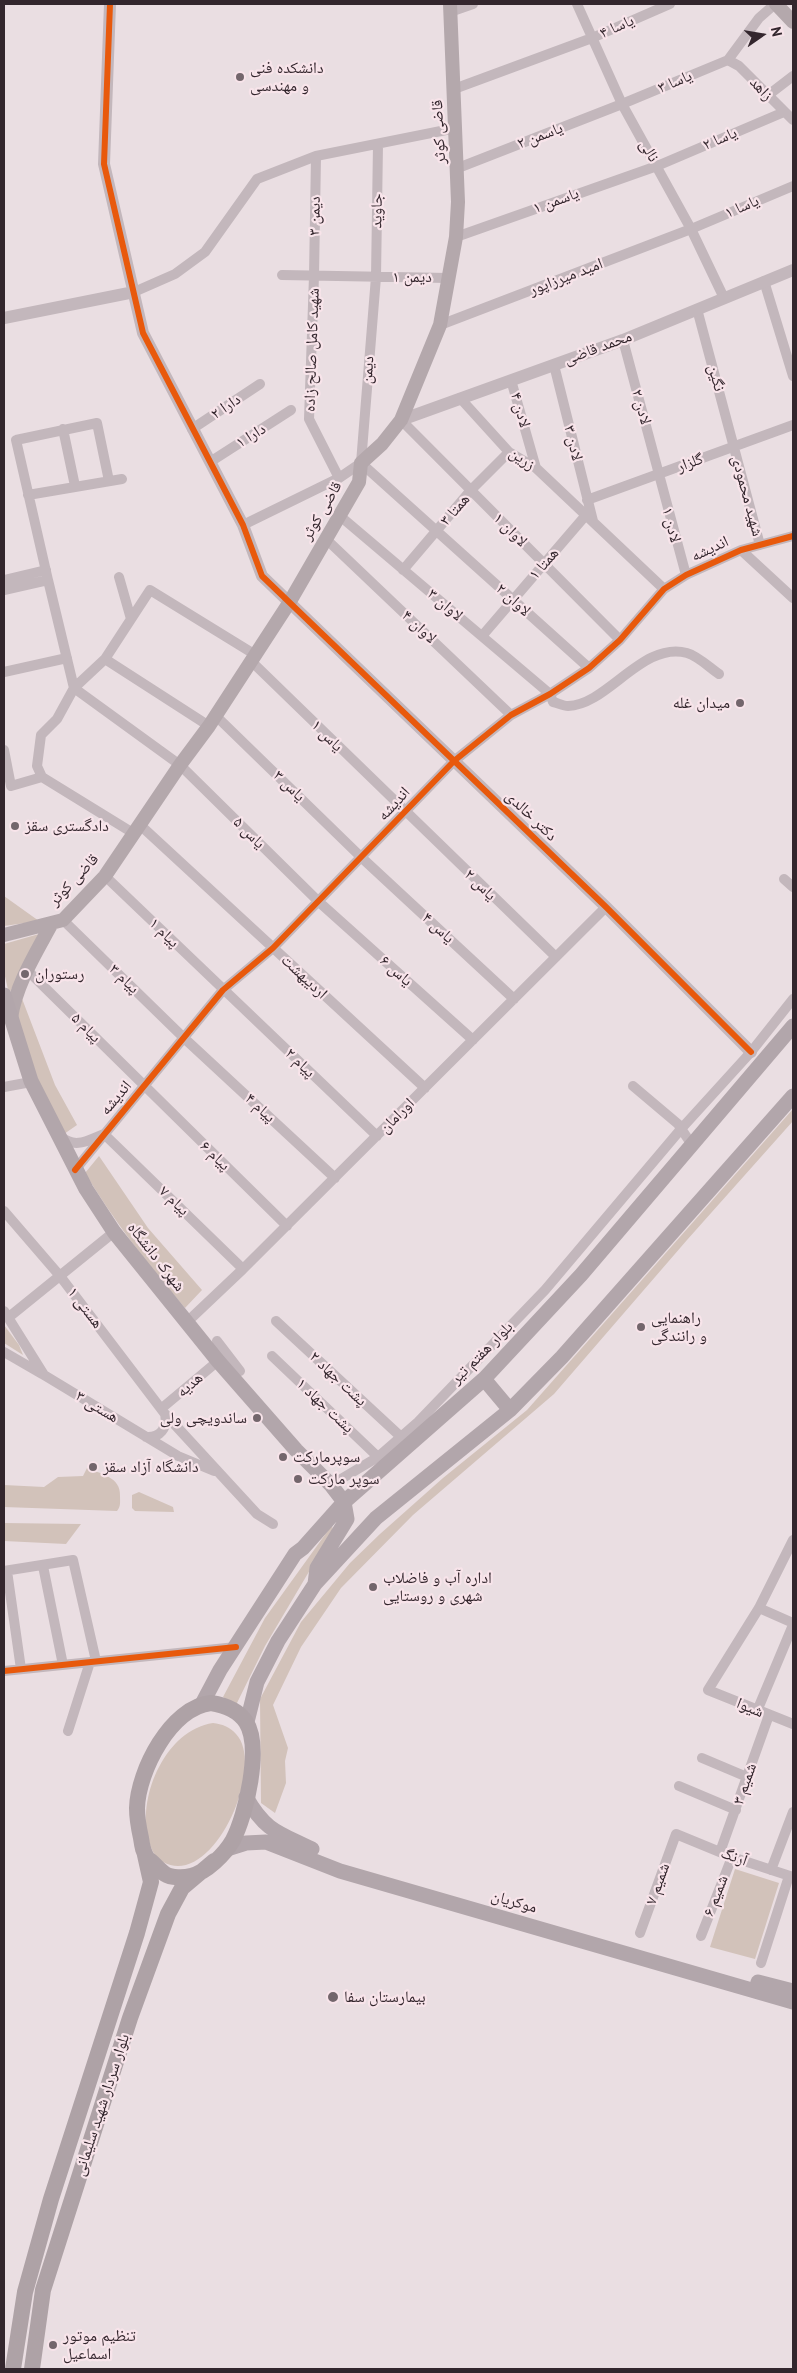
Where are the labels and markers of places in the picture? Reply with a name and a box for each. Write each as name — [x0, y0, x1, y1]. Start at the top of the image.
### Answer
place label: دانشکده فنی و مهندسی — [250, 58, 324, 96]
marker: دانشکده فنی و مهندسی — [234, 71, 246, 83]
place label: میدان غله — [673, 693, 730, 713]
marker: میدان غله — [734, 697, 746, 709]
place label: دادگستری سقز — [25, 816, 109, 836]
marker: دادگستری سقز — [9, 820, 21, 832]
place label: رستوران — [35, 964, 84, 984]
marker: رستوران — [19, 968, 31, 980]
place label: راهنمایی و رانندگی — [651, 1308, 707, 1346]
marker: راهنمایی و رانندگی — [635, 1321, 647, 1333]
place label: ساندویچی ولی — [160, 1408, 247, 1428]
marker: ساندویچی ولی — [251, 1412, 263, 1424]
place label: سوپرمارکت — [293, 1447, 360, 1467]
marker: سوپرمارکت — [277, 1451, 289, 1463]
place label: دانشگاه آزاد سقز — [103, 1457, 199, 1477]
marker: دانشگاه آزاد سقز — [87, 1461, 99, 1473]
place label: سوپر مارکت — [308, 1469, 379, 1489]
marker: سوپر مارکت — [292, 1473, 304, 1485]
place label: اداره آب و فاضلاب شهری و روستایی — [383, 1568, 492, 1606]
marker: اداره آب و فاضلاب شهری و روستایی — [367, 1581, 379, 1593]
place label: بیمارستان سفا — [344, 1987, 426, 2007]
marker: بیمارستان سفا — [326, 1990, 340, 2004]
place label: تنظیم موتور اسماعیل — [63, 2326, 136, 2364]
marker: تنظیم موتور اسماعیل — [47, 2339, 59, 2351]

